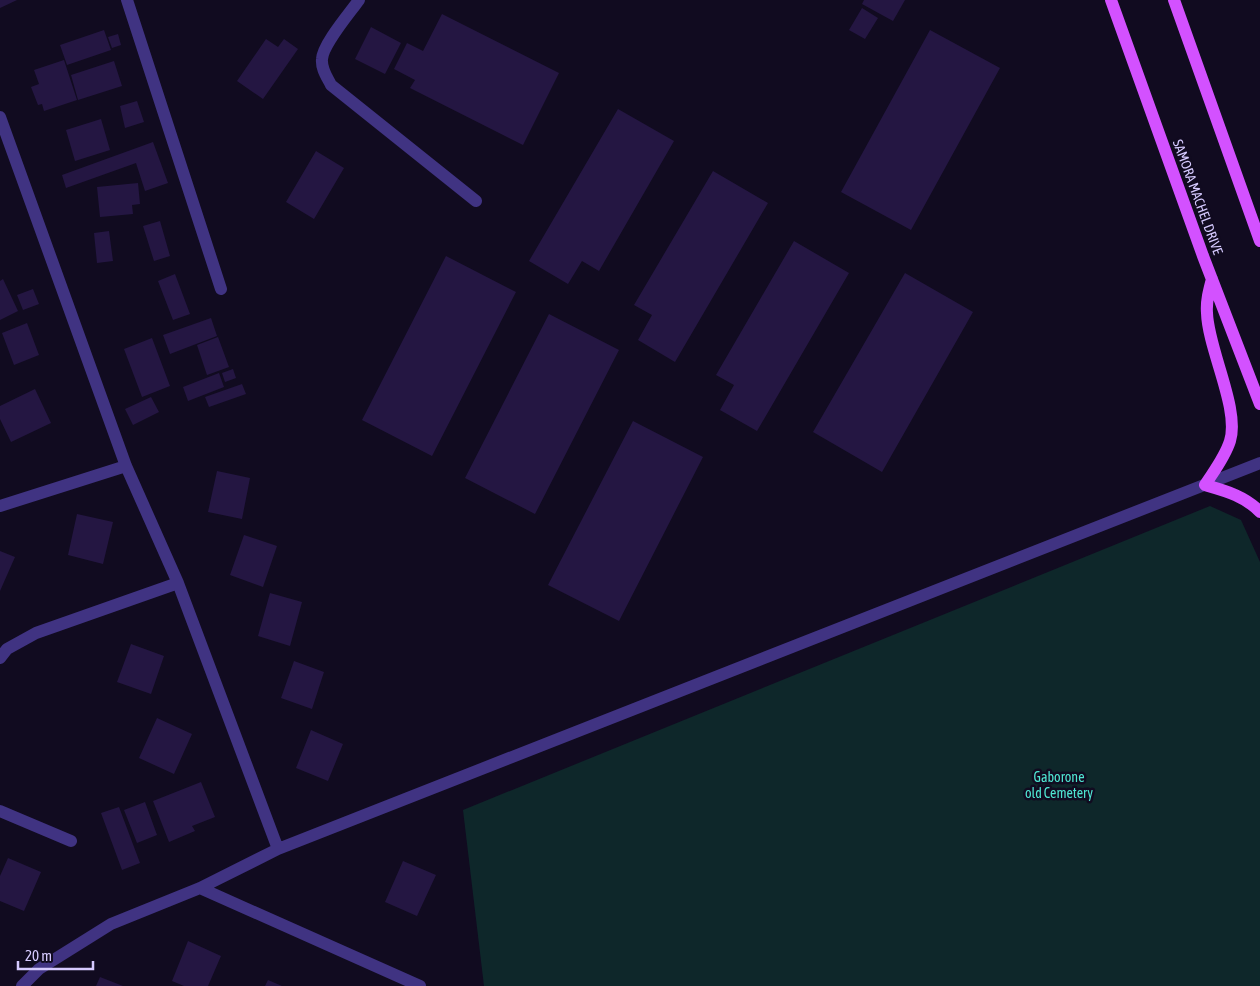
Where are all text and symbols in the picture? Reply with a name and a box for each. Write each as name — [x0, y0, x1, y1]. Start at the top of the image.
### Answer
street label: SAMORA MACHEL DRIVE — [1170, 137, 1226, 257]
park label: Gaborone old Cemetery — [1025, 769, 1093, 801]
scale bar — [18, 938, 92, 970]
text: 20 m — [25, 947, 52, 964]

